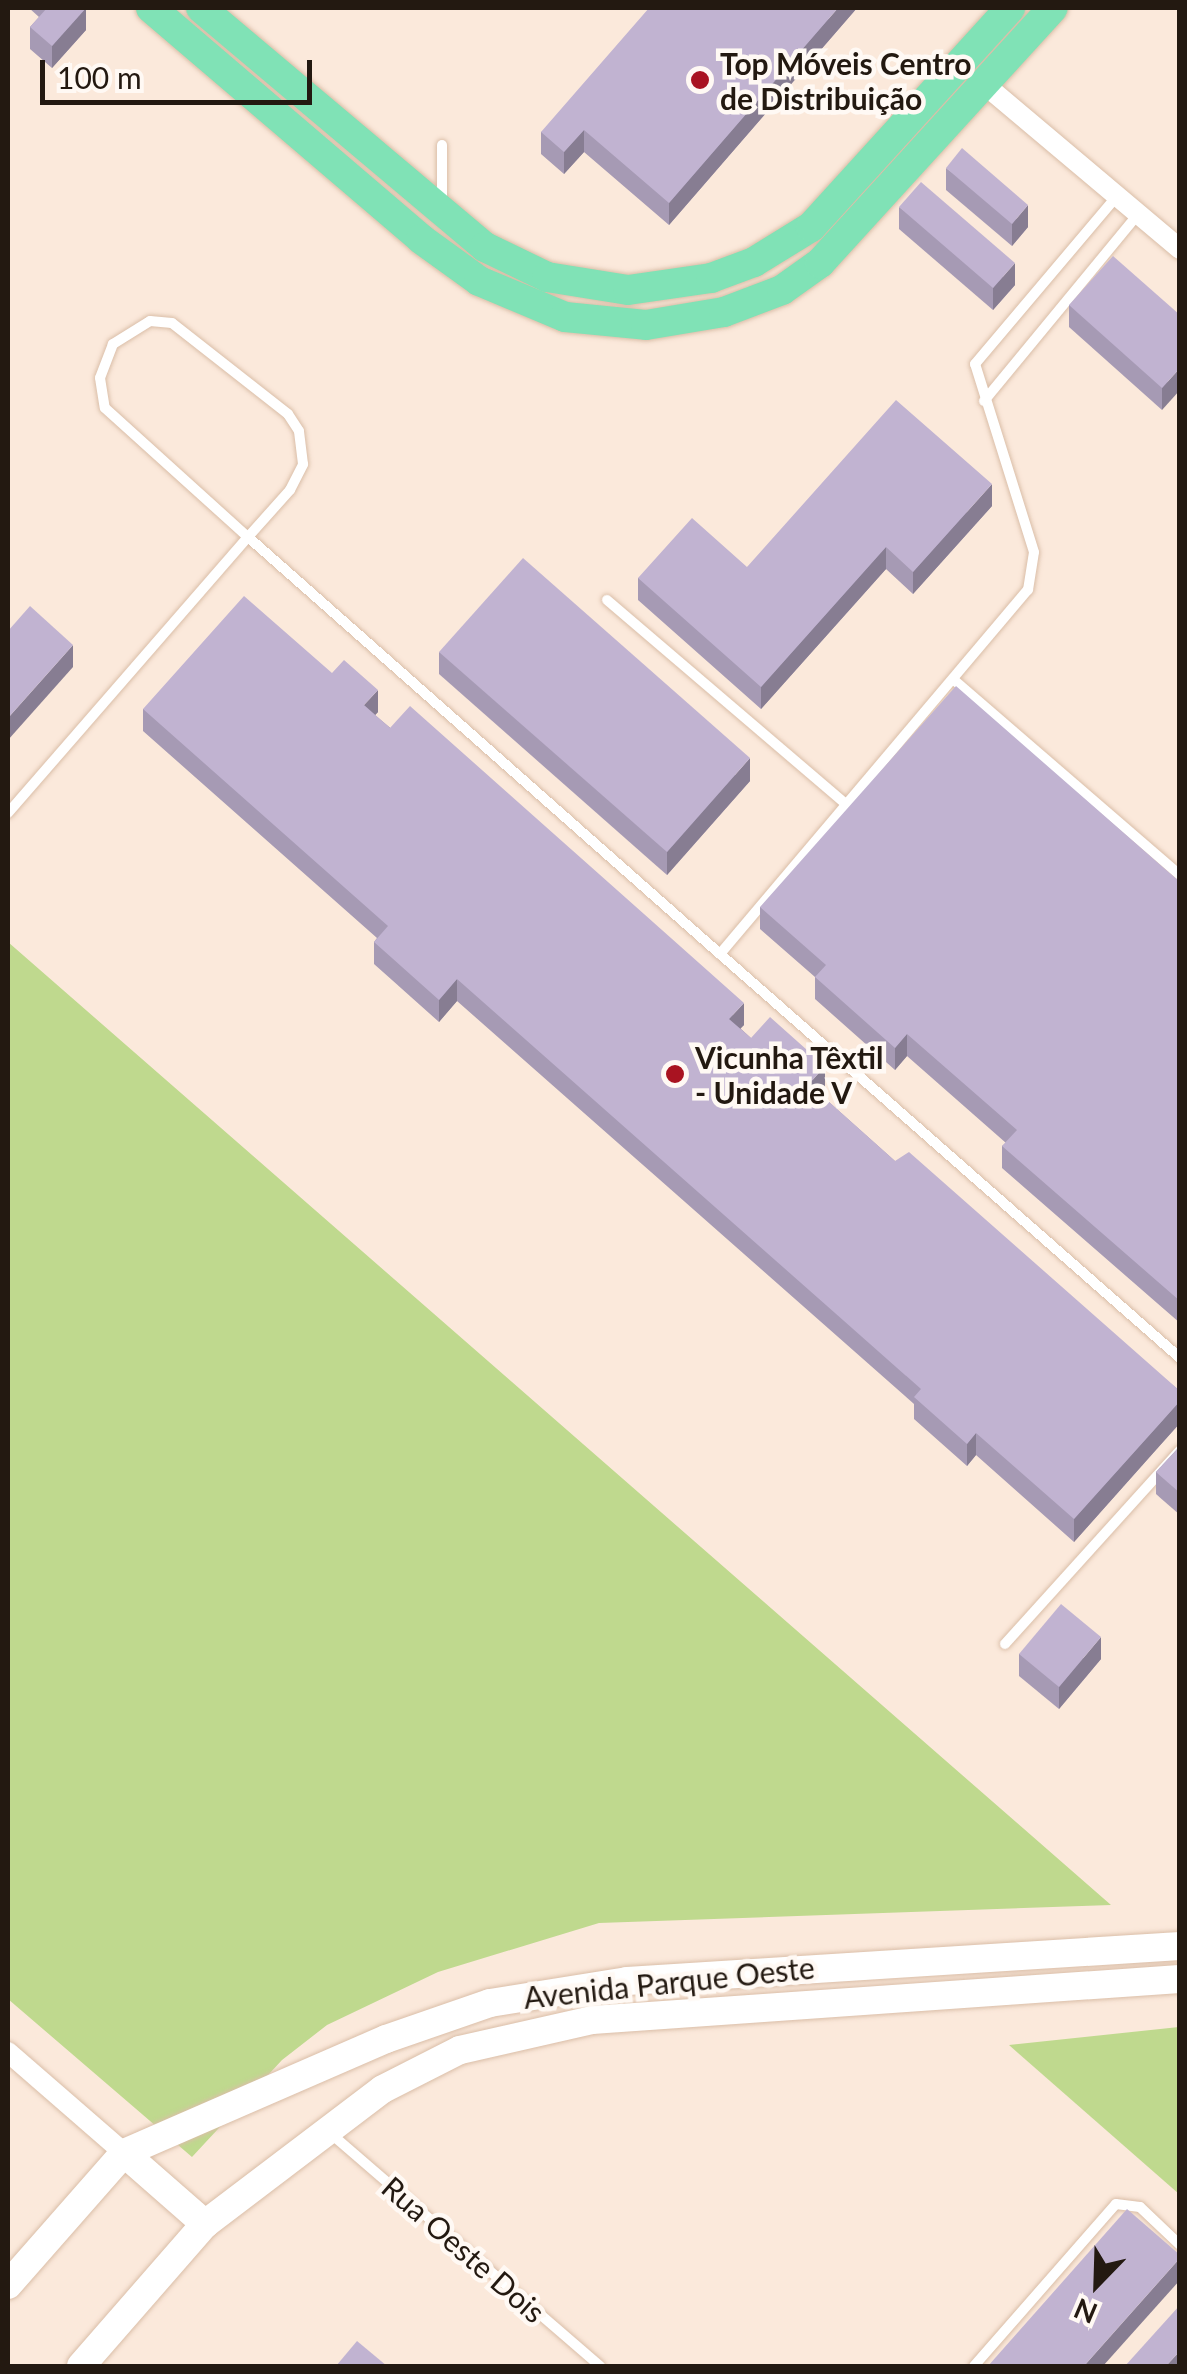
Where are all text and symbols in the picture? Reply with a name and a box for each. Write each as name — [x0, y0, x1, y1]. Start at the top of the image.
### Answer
scale bar — [45, 40, 318, 102]
place label: Top Móveis Centro de Distribuição — [720, 45, 971, 116]
text: 100 m — [57, 59, 142, 95]
marker: Top Móveis Centro de Distribuição — [689, 69, 711, 91]
place label: Vicunha Têxtil - Unidade V — [695, 1039, 884, 1110]
marker: Vicunha Têxtil - Unidade V — [664, 1063, 686, 1085]
street label: Avenida Parque Oeste — [522, 1949, 816, 2015]
street label: Rua Oeste Dois — [375, 2168, 553, 2330]
north arrow — [1047, 2234, 1147, 2334]
text: N — [1069, 2292, 1102, 2331]

